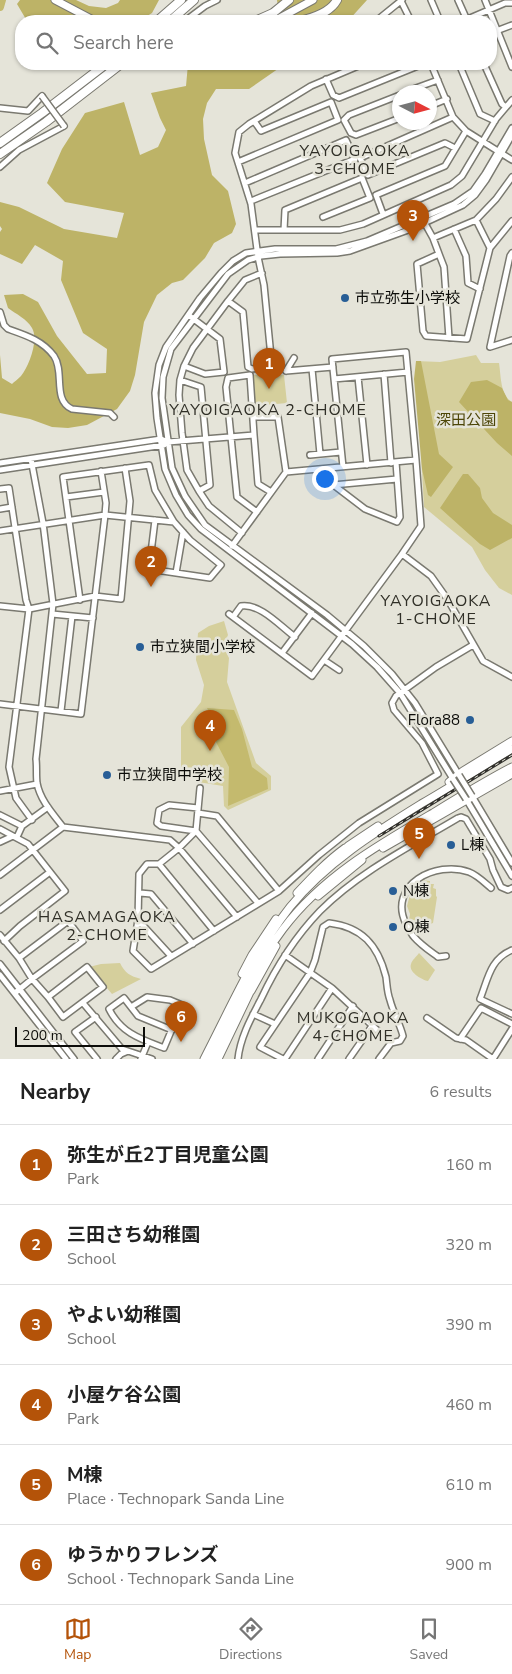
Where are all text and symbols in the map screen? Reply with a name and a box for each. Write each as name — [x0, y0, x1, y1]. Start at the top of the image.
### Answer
search box — [15, 15, 497, 70]
icon: search — [33, 29, 61, 57]
text: Search here — [73, 30, 174, 56]
north arrow — [392, 85, 437, 130]
district label: YAYOIGAOKA 3-CHOME — [299, 140, 410, 180]
pin: 3 — [397, 200, 429, 241]
place label: 市立弥生小学校 — [355, 288, 460, 308]
marker: 市立弥生小学校 — [339, 292, 351, 304]
pin: 1 — [253, 348, 285, 389]
district label: YAYOIGAOKA 2-CHOME — [168, 399, 367, 421]
park label: 深田公園 — [436, 410, 496, 430]
your location — [312, 466, 338, 492]
pin: 2 — [135, 546, 167, 587]
district label: YAYOIGAOKA 1-CHOME — [380, 590, 491, 630]
place label: 市立狭間小学校 — [150, 637, 255, 657]
marker: 市立狭間小学校 — [134, 641, 146, 653]
pin: 4 — [194, 710, 226, 751]
place label: Flora88 — [408, 710, 460, 730]
marker: Flora88 — [464, 714, 476, 726]
place label: 市立狭間中学校 — [117, 765, 222, 785]
marker: 市立狭間中学校 — [101, 769, 113, 781]
pin: 5 — [403, 818, 435, 859]
place label: L棟 — [461, 835, 484, 855]
marker: L棟 — [445, 839, 457, 851]
place label: N棟 — [403, 881, 429, 901]
marker: N棟 — [387, 885, 399, 897]
district label: HASAMAGAOKA 2-CHOME — [38, 906, 176, 946]
place label: O棟 — [403, 917, 430, 937]
marker: O棟 — [387, 921, 399, 933]
pin: 6 — [165, 1001, 197, 1042]
district label: MUKOGAOKA 4-CHOME — [297, 1007, 409, 1047]
scale bar — [15, 1024, 145, 1047]
text: 200 m — [22, 1026, 63, 1045]
text: Nearby — [20, 1078, 90, 1106]
text: 6 results — [430, 1081, 492, 1103]
text: 弥生が丘2丁目児童公園 — [67, 1142, 268, 1168]
text: 1 — [31, 1154, 41, 1176]
text: 160 m — [445, 1154, 492, 1176]
text: Park — [67, 1168, 99, 1190]
text: 三田さち幼稚園 — [67, 1222, 200, 1248]
text: 2 — [31, 1234, 41, 1256]
text: 320 m — [445, 1234, 492, 1256]
text: School — [67, 1248, 116, 1270]
text: やよい幼稚園 — [67, 1302, 181, 1328]
text: 3 — [31, 1314, 41, 1336]
text: 390 m — [445, 1314, 492, 1336]
text: School — [67, 1328, 116, 1350]
text: 小屋ケ谷公園 — [67, 1382, 181, 1408]
text: 4 — [31, 1394, 41, 1416]
text: 460 m — [445, 1394, 492, 1416]
text: Park — [67, 1408, 99, 1430]
text: M棟 — [67, 1462, 103, 1488]
text: 5 — [31, 1474, 41, 1496]
text: 610 m — [445, 1474, 492, 1496]
text: Place · Technopark Sanda Line — [67, 1488, 284, 1510]
text: ゆうかりフレンズ — [67, 1542, 219, 1568]
text: 6 — [31, 1554, 41, 1576]
text: 900 m — [445, 1554, 492, 1576]
text: School · Technopark Sanda Line — [67, 1568, 294, 1590]
tab: Map — [64, 1615, 92, 1664]
tab: Directions — [219, 1615, 282, 1664]
tab: Saved — [410, 1615, 448, 1664]

